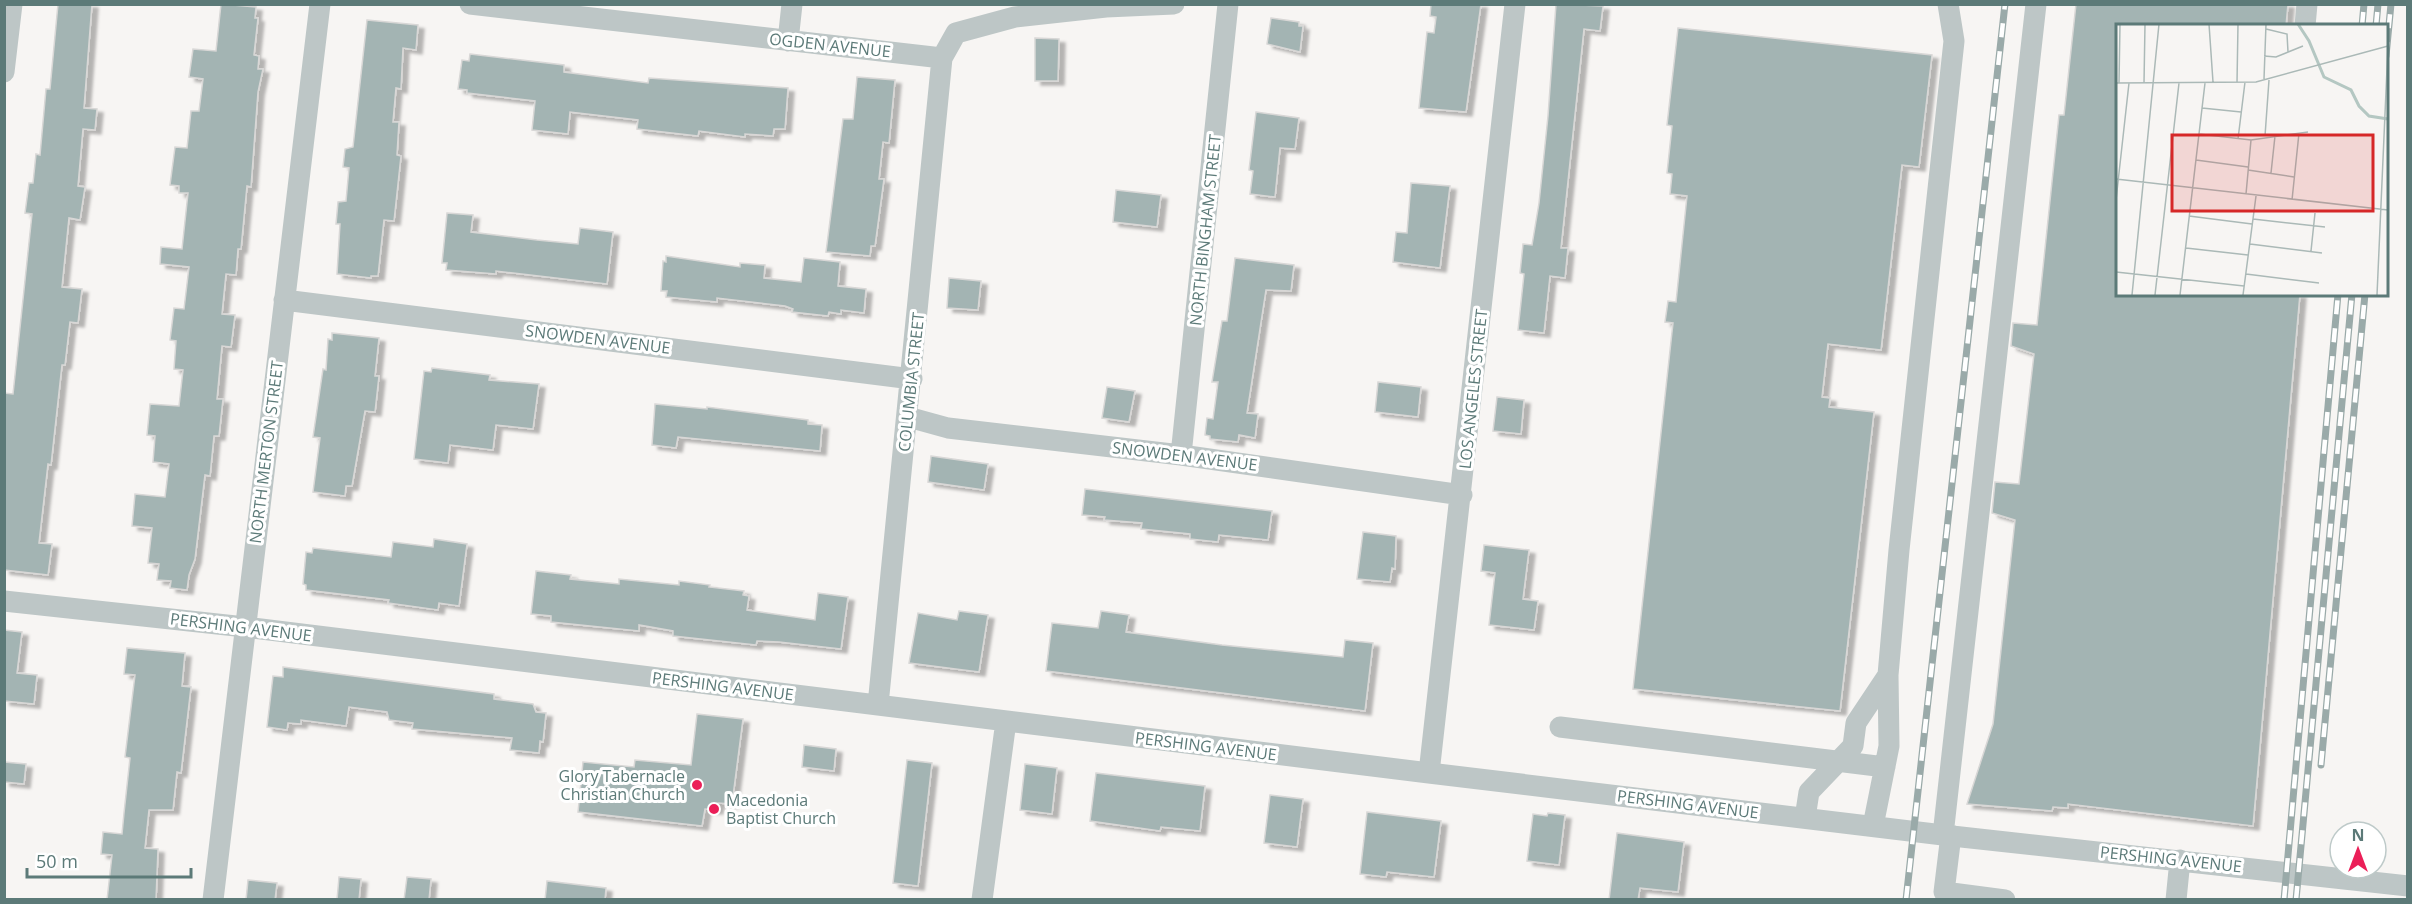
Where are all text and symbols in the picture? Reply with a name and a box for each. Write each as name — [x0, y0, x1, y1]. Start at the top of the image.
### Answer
inset map — [2116, 24, 2388, 296]
street label: OGDEN AVENUE — [768, 28, 892, 62]
street label: NORTH BINGHAM STREET — [1184, 133, 1226, 327]
street label: LOS ANGELES STREET — [1454, 308, 1492, 470]
street label: COLUMBIA STREET — [893, 311, 929, 453]
street label: SNOWDEN AVENUE — [524, 319, 672, 359]
street label: NORTH MERTON STREET — [244, 359, 288, 545]
street label: SNOWDEN AVENUE — [1111, 436, 1259, 476]
street label: PERSHING AVENUE — [169, 607, 313, 647]
street label: PERSHING AVENUE — [651, 666, 795, 706]
street label: PERSHING AVENUE — [1134, 726, 1278, 766]
place label: Glory Tabernacle Christian Church — [559, 765, 685, 805]
marker: Glory Tabernacle Christian Church — [690, 778, 704, 792]
street label: PERSHING AVENUE — [1616, 784, 1760, 824]
place label: Macedonia Baptist Church — [726, 789, 836, 829]
marker: Macedonia Baptist Church — [707, 802, 721, 816]
north arrow — [2328, 820, 2388, 880]
text: N — [2351, 824, 2365, 846]
scale bar — [27, 841, 190, 879]
street label: PERSHING AVENUE — [2099, 841, 2243, 877]
text: 50 m — [36, 849, 78, 873]

